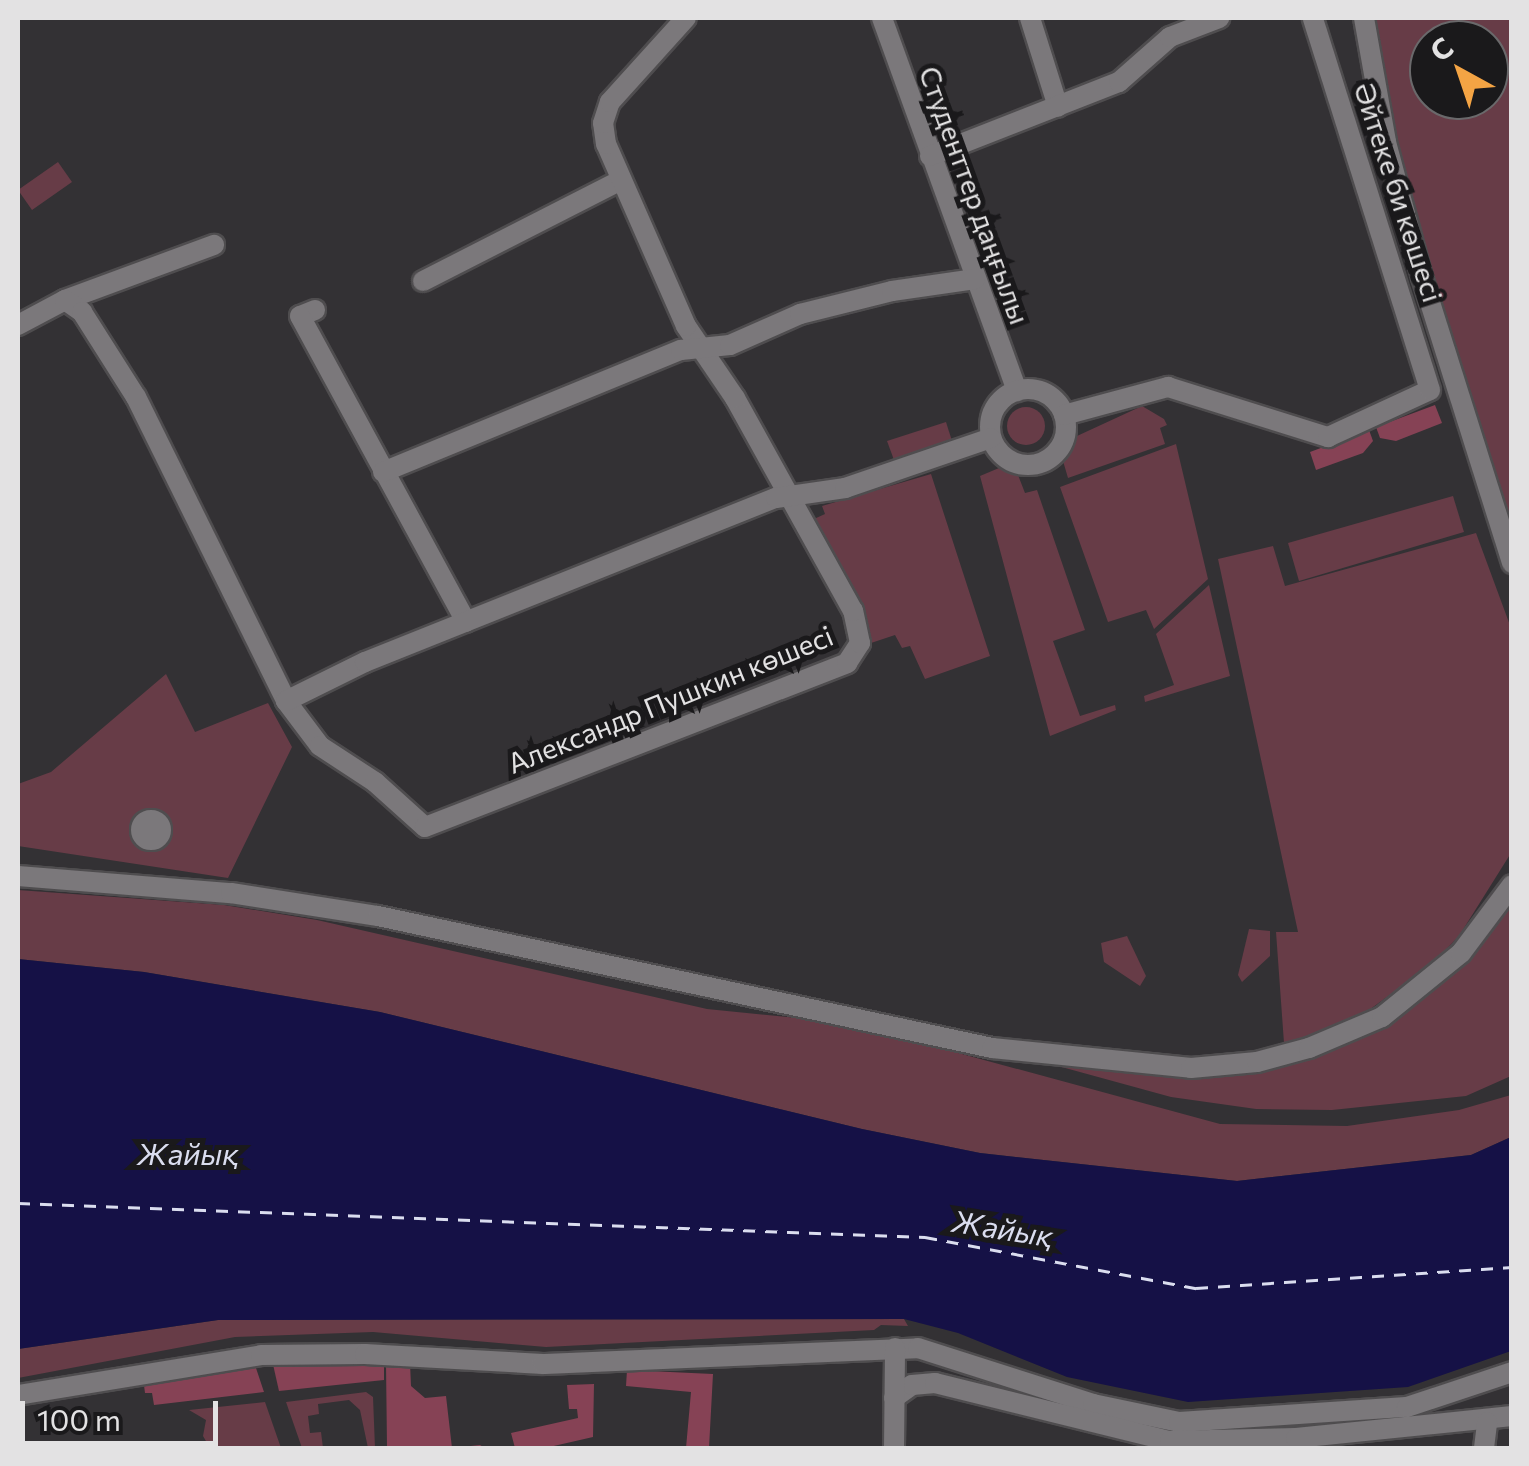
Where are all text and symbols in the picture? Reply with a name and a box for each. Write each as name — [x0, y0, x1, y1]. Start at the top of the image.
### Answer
north arrow — [1409, 20, 1509, 120]
text: С — [1423, 29, 1459, 68]
street label: Студенттер даңғылы — [913, 62, 1037, 328]
street label: Әйтеке би көшесі — [1348, 78, 1450, 306]
street label: Александр Пушкин көшесі — [502, 618, 838, 780]
water label: Жайық — [137, 1135, 239, 1171]
water label: Жайық — [950, 1202, 1056, 1254]
scale bar — [25, 1381, 222, 1443]
text: 100 m — [37, 1400, 121, 1437]

